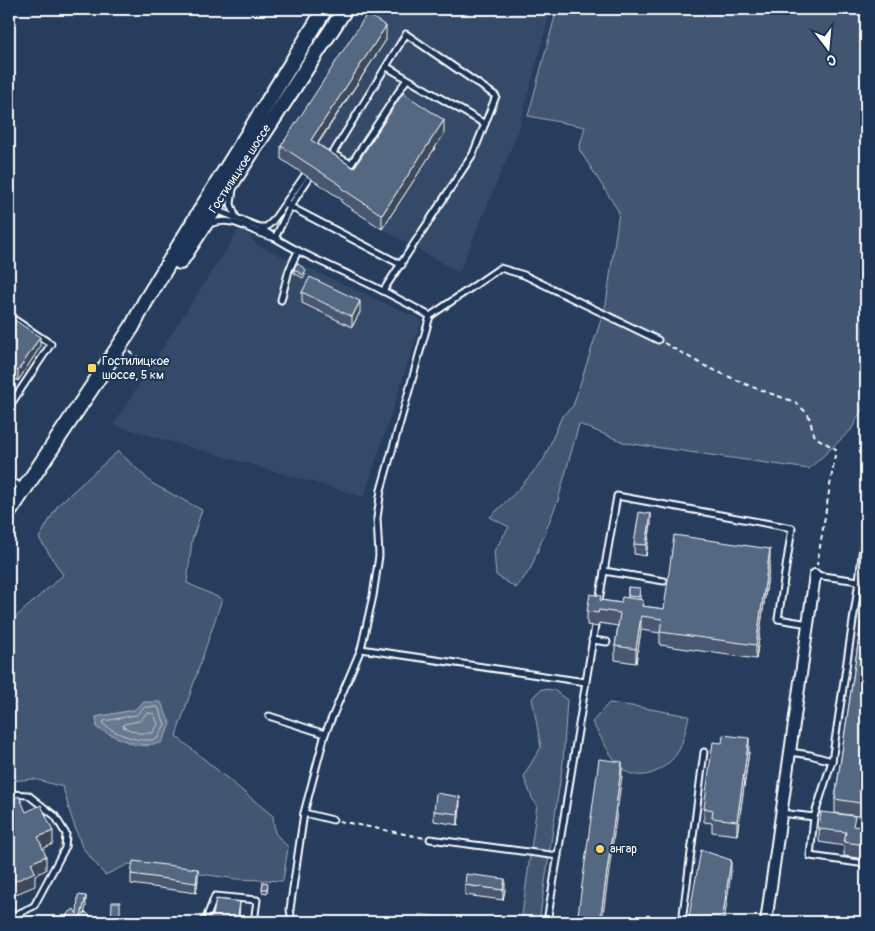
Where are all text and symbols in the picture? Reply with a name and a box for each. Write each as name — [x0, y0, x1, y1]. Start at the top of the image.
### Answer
north arrow — [802, 22, 852, 72]
text: С — [825, 51, 838, 69]
street label: Гостилицкое шоссе — [206, 122, 274, 216]
place label: Гостилицкое шоссе, 5 км — [102, 354, 169, 383]
marker: Гостилицкое шоссе, 5 км — [86, 362, 98, 374]
place label: ангар — [610, 842, 637, 857]
marker: ангар — [594, 843, 606, 855]

